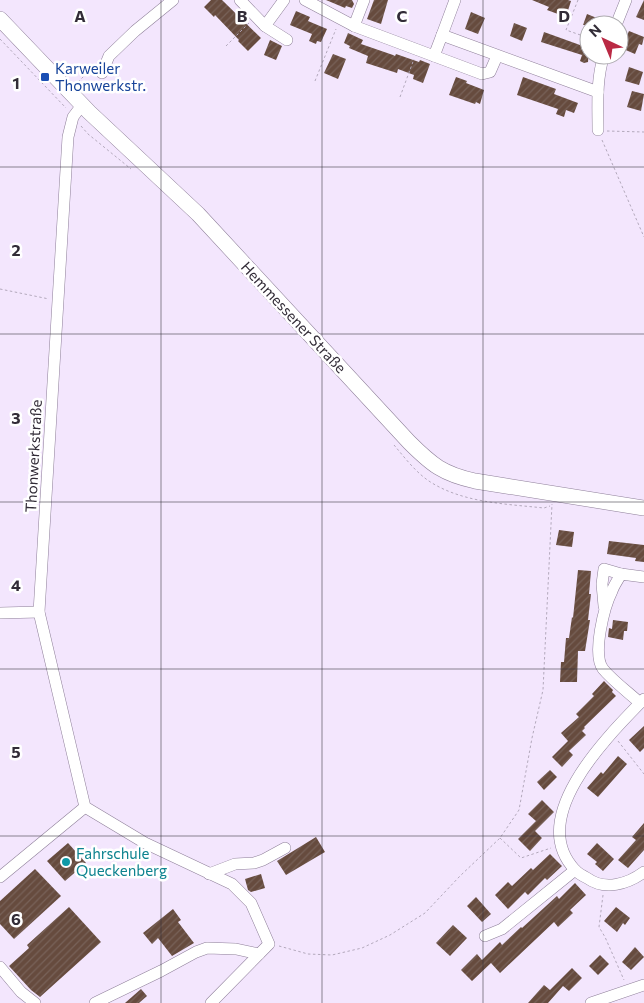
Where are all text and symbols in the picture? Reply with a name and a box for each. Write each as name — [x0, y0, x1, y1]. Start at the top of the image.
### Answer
text: A — [74, 6, 86, 25]
text: B — [237, 6, 248, 25]
text: C — [397, 6, 408, 25]
text: D — [558, 6, 570, 25]
north arrow — [579, 15, 629, 65]
text: N — [585, 21, 604, 40]
place label: Karweiler Thonwerkstr. — [55, 59, 146, 94]
marker: Karweiler Thonwerkstr. — [39, 71, 51, 83]
text: 1 — [12, 73, 20, 92]
text: 2 — [11, 240, 21, 259]
street label: Hemmessener Straße — [238, 258, 350, 376]
street label: Thonwerkstraße — [21, 399, 45, 513]
text: 3 — [11, 408, 21, 427]
text: 4 — [11, 575, 21, 594]
text: 5 — [11, 742, 21, 761]
place label: Fahrschule Queckenberg — [76, 844, 167, 879]
marker: Fahrschule Queckenberg — [60, 856, 72, 868]
text: 6 — [11, 909, 21, 928]

